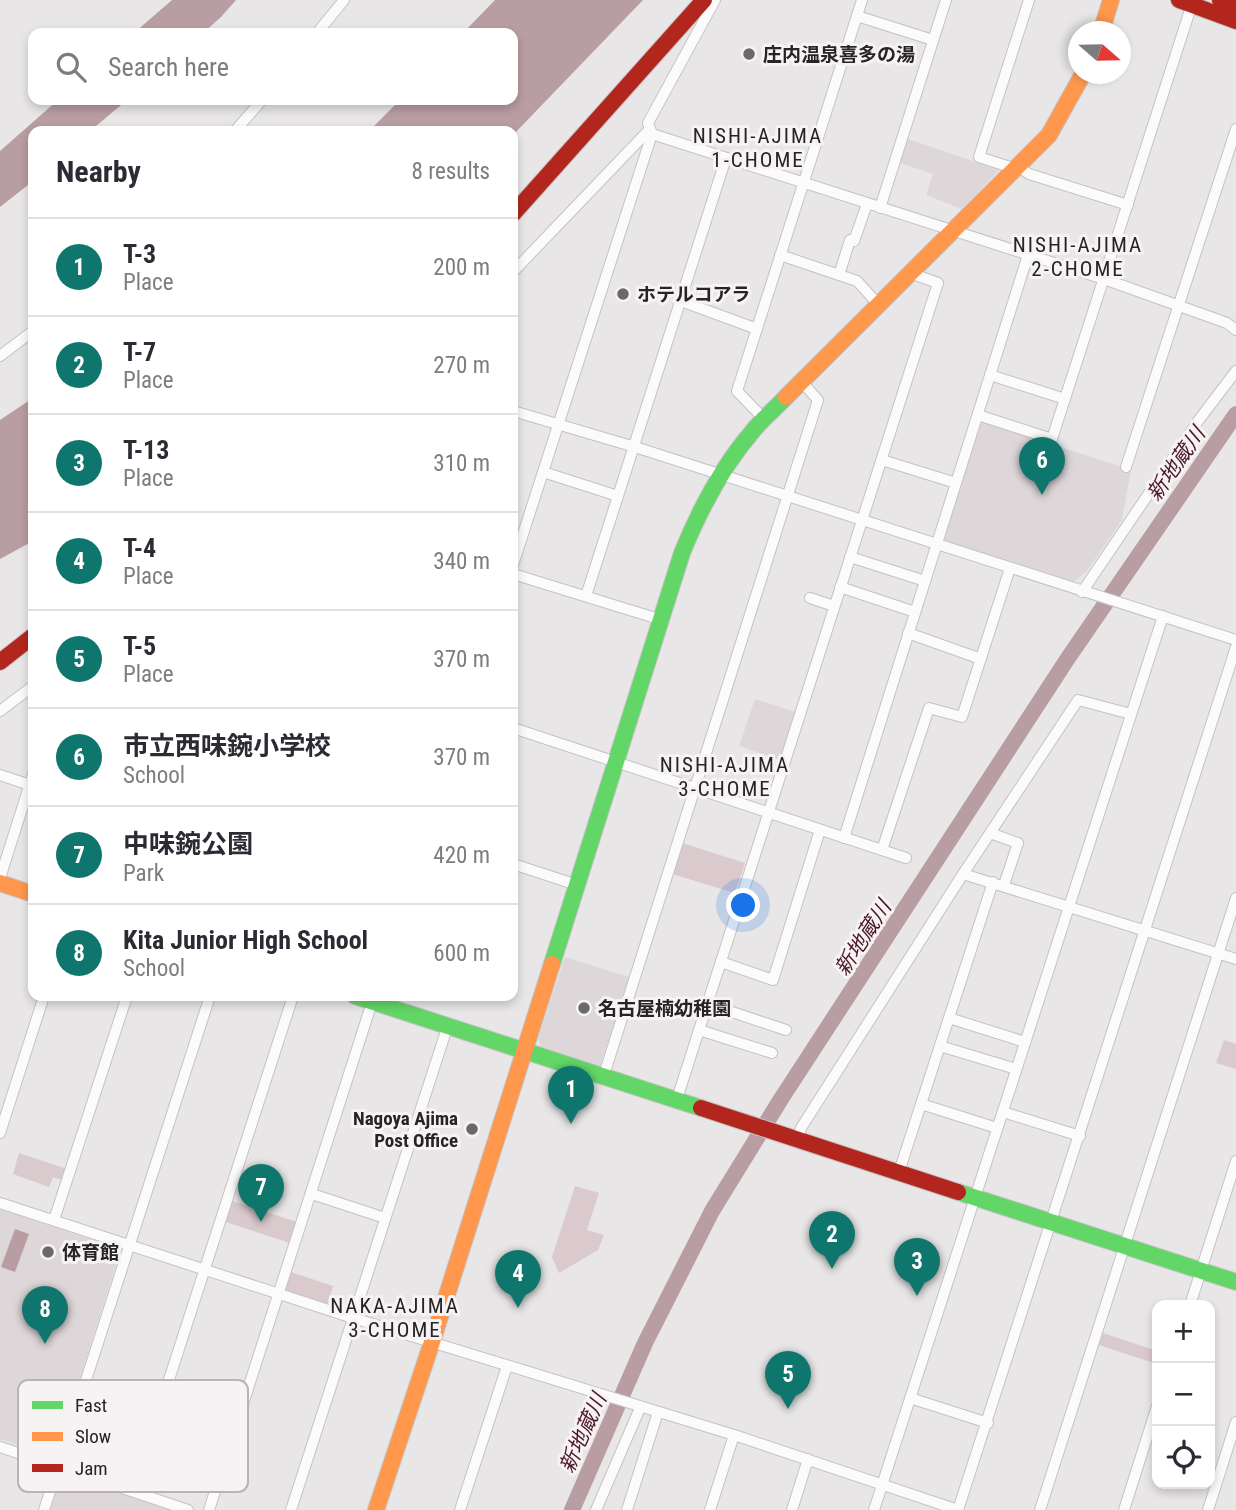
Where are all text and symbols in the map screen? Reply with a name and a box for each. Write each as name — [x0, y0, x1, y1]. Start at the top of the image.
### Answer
north arrow — [1068, 21, 1131, 84]
search box — [28, 28, 518, 105]
place label: 庄内温泉喜多の湯 — [763, 43, 915, 66]
marker: 庄内温泉喜多の湯 — [741, 46, 757, 62]
icon: search — [52, 48, 90, 86]
text: Search here — [108, 52, 229, 82]
district label: NISHI-AJIMA 1-CHOME — [693, 124, 823, 172]
text: Nearby — [56, 154, 141, 189]
text: 8 results — [412, 158, 490, 185]
district label: NISHI-AJIMA 2-CHOME — [1013, 233, 1143, 281]
text: T-3 — [123, 239, 156, 269]
text: 1 — [73, 254, 85, 281]
text: 200 m — [433, 254, 490, 281]
text: Place — [123, 269, 173, 296]
place label: ホテルコアラ — [637, 283, 751, 306]
marker: ホテルコアラ — [615, 286, 631, 302]
text: T-7 — [123, 337, 156, 367]
text: 2 — [73, 352, 85, 379]
text: 270 m — [433, 352, 490, 379]
text: Place — [123, 367, 173, 394]
water label: 新地蔵川 — [1142, 421, 1211, 505]
text: T-13 — [123, 435, 169, 465]
pin: 6 — [1019, 437, 1065, 495]
text: 3 — [73, 450, 85, 477]
text: 310 m — [433, 450, 490, 477]
text: Place — [123, 465, 173, 492]
text: T-4 — [123, 533, 156, 563]
text: 4 — [73, 548, 85, 575]
text: 340 m — [433, 548, 490, 575]
text: Place — [123, 563, 173, 590]
text: T-5 — [123, 631, 156, 661]
text: 5 — [73, 646, 85, 673]
text: 370 m — [433, 646, 490, 673]
text: Place — [123, 661, 173, 688]
text: 市立西味鋺小学校 — [123, 731, 331, 761]
text: 6 — [73, 744, 85, 771]
text: 370 m — [433, 744, 490, 771]
district label: NISHI-AJIMA 3-CHOME — [660, 753, 790, 801]
text: School — [123, 762, 185, 789]
text: 中味鋺公園 — [123, 829, 253, 859]
text: 7 — [73, 842, 85, 869]
text: 420 m — [433, 842, 490, 869]
text: Park — [123, 860, 164, 887]
your location — [726, 888, 760, 922]
water label: 新地蔵川 — [830, 895, 897, 980]
text: Kita Junior High School — [123, 925, 368, 955]
text: 8 — [73, 940, 85, 967]
text: 600 m — [433, 940, 490, 967]
text: School — [123, 955, 185, 982]
place label: 名古屋楠幼稚園 — [598, 997, 731, 1020]
marker: 名古屋楠幼稚園 — [576, 1000, 592, 1016]
pin: 1 — [548, 1066, 594, 1124]
place label: Nagoya Ajima Post Office — [353, 1107, 458, 1152]
marker: Nagoya Ajima Post Office — [464, 1121, 480, 1137]
pin: 7 — [238, 1164, 284, 1222]
pin: 2 — [809, 1211, 855, 1269]
pin: 3 — [894, 1238, 940, 1296]
place label: 体育館 — [62, 1241, 119, 1264]
marker: 体育館 — [40, 1244, 56, 1260]
pin: 4 — [495, 1250, 541, 1308]
pin: 8 — [22, 1286, 68, 1344]
district label: NAKA-AJIMA 3-CHOME — [330, 1294, 460, 1342]
map controls — [1152, 1300, 1215, 1489]
button: + — [1152, 1300, 1215, 1363]
pin: 5 — [765, 1351, 811, 1409]
button: − — [1152, 1363, 1215, 1426]
legend — [18, 1380, 248, 1492]
water label: 新地蔵川 — [555, 1388, 612, 1476]
text: Fast — [75, 1394, 107, 1417]
text: Slow — [75, 1425, 111, 1448]
button: locate — [1152, 1426, 1215, 1489]
text: Jam — [75, 1457, 108, 1480]

